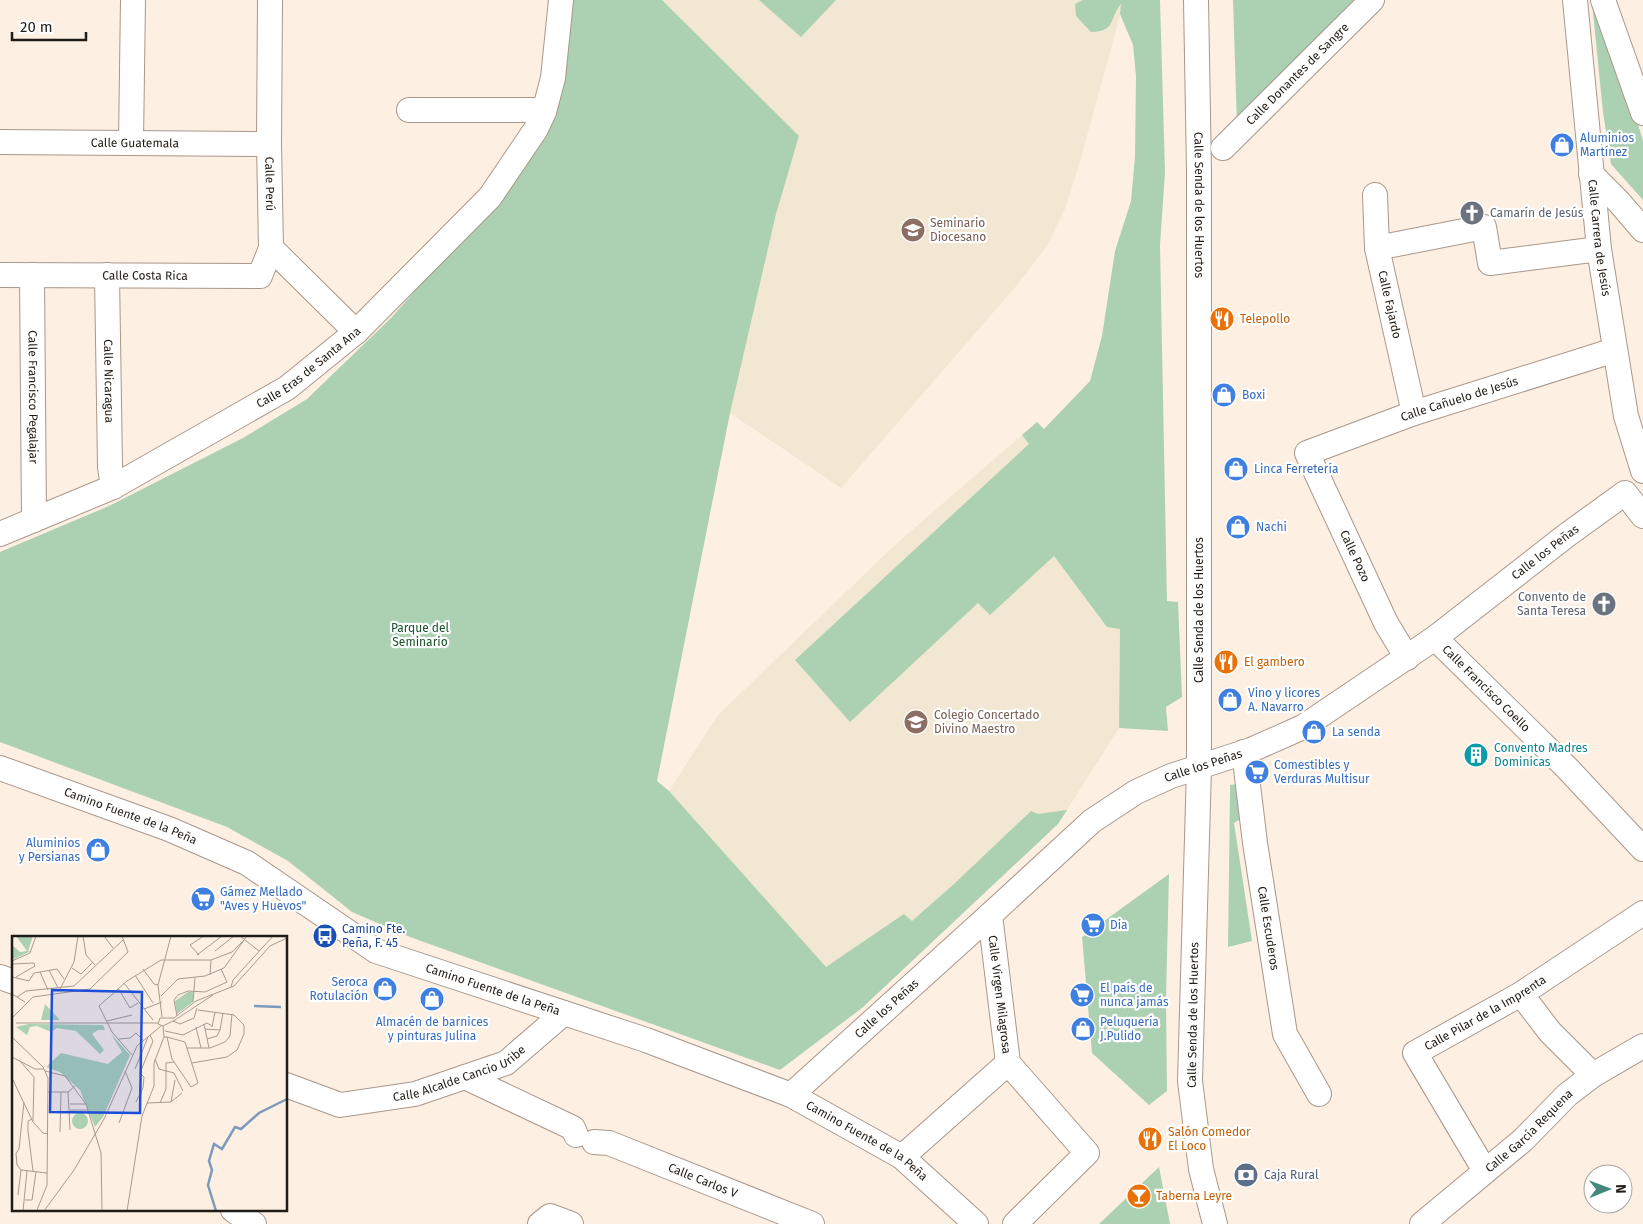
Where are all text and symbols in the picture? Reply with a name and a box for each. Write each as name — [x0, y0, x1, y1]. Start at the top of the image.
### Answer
scale bar — [12, 10, 86, 42]
text: 20 m — [20, 18, 53, 36]
street label: Calle Donantes de Sangre — [1243, 20, 1352, 128]
place label: Aluminios Martínez — [1580, 131, 1634, 159]
street label: Calle Senda de los Huertos — [1191, 132, 1206, 278]
shop icon: Aluminios Martínez — [1549, 132, 1575, 158]
street label: Calle Guatemala — [91, 136, 179, 150]
street label: Calle Perú — [262, 157, 277, 211]
street label: Calle Carrera de Jesús — [1585, 179, 1614, 298]
church icon: Camarín de Jesús — [1459, 200, 1485, 226]
place label: Camarín de Jesús — [1490, 206, 1584, 220]
place label: Seminario Diocesano — [930, 216, 986, 244]
school or university icon: Seminario Diocesano — [900, 217, 926, 243]
street label: Calle Costa Rica — [102, 268, 188, 283]
street label: Calle Fajardo — [1375, 269, 1404, 340]
restaurant icon: Telepollo — [1209, 306, 1235, 332]
place label: Telepollo — [1240, 312, 1290, 326]
street label: Calle Eras de Santa Ana — [254, 324, 364, 411]
street label: Calle Francisco Pegalajar — [25, 330, 41, 464]
street label: Calle Nicaragua — [101, 339, 116, 423]
street label: Calle Cañuelo de Jesús — [1399, 374, 1520, 424]
shop icon: Boxi — [1211, 382, 1237, 408]
place label: Boxi — [1242, 388, 1265, 402]
shop icon: Linca Ferretería — [1223, 456, 1249, 482]
place label: Linca Ferretería — [1254, 462, 1338, 476]
shop icon: Nachi — [1225, 514, 1251, 540]
place label: Nachi — [1256, 520, 1287, 534]
street label: Calle los Peñas — [1509, 522, 1582, 583]
street label: Calle Pozo — [1337, 528, 1373, 584]
street label: Calle Senda de los Huertos — [1192, 537, 1206, 683]
place label: Convento de Santa Teresa — [1517, 590, 1586, 618]
church icon: Convento de Santa Teresa — [1591, 591, 1617, 617]
park label: Parque del Seminario — [391, 621, 450, 649]
street label: Calle Francisco Coello — [1440, 642, 1533, 735]
restaurant icon: El gambero — [1213, 649, 1239, 675]
place label: El gambero — [1244, 655, 1305, 669]
place label: Vino y licores A. Navarro — [1248, 686, 1321, 714]
shop icon: Vino y licores A. Navarro — [1217, 687, 1243, 713]
place label: Colegio Concertado Divino Maestro — [934, 708, 1039, 736]
school or university icon: Colegio Concertado Divino Maestro — [903, 709, 929, 735]
shop icon: La senda — [1301, 719, 1327, 745]
place label: La senda — [1332, 725, 1380, 739]
place label: Convento Madres Dominicas — [1494, 741, 1588, 769]
building icon: Convento Madres Dominicas — [1463, 742, 1489, 768]
street label: Calle los Peñas — [1162, 746, 1244, 785]
place label: Comestibles y Verduras Multisur — [1274, 758, 1370, 786]
supermarket icon: Comestibles y Verduras Multisur — [1244, 759, 1270, 785]
street label: Camino Fuente de la Peña — [62, 785, 199, 847]
place label: Aluminios y Persianas — [19, 836, 80, 864]
shop icon: Aluminios y Persianas — [85, 837, 111, 863]
place label: Gámez Mellado "Aves y Huevos" — [220, 885, 306, 913]
street label: Calle Escuderos — [1255, 885, 1282, 972]
supermarket icon: Gámez Mellado "Aves y Huevos" — [190, 886, 216, 912]
supermarket icon: Dia — [1080, 912, 1106, 938]
place label: Dia — [1110, 918, 1128, 932]
place label: Camino Fte. Peña, F. 45 — [342, 922, 405, 950]
bus stop icon: Camino Fte. Peña, F. 45 — [312, 923, 338, 949]
street label: Calle Virgen Milagrosa — [986, 934, 1014, 1054]
inset map — [12, 936, 288, 1212]
street label: Calle Senda de los Huertos — [1185, 942, 1201, 1088]
street label: Camino Fuente de la Peña — [424, 961, 562, 1018]
street label: Calle Pilar de la Imprenta — [1422, 972, 1548, 1053]
place label: Seroca Rotulación — [309, 975, 368, 1003]
shop icon: Seroca Rotulación — [372, 976, 398, 1002]
street label: Calle los Peñas — [852, 976, 922, 1041]
place label: El país de nunca jamás — [1100, 981, 1169, 1009]
supermarket icon: El país de nunca jamás — [1069, 982, 1095, 1008]
shop icon: Almacén de barnices y pinturas Julina — [419, 986, 445, 1012]
place label: Almacén de barnices y pinturas Julina — [376, 1015, 489, 1043]
place label: Peluquería J.Pulido — [1100, 1015, 1159, 1043]
shop icon: Peluquería J.Pulido — [1070, 1016, 1096, 1042]
street label: Calle Alcalde Cancio Uribe — [392, 1042, 528, 1104]
street label: Calle García Requena — [1483, 1086, 1575, 1175]
street label: Camino Fuente de la Peña — [804, 1098, 930, 1184]
place label: Salón Comedor El Loco — [1168, 1125, 1251, 1153]
restaurant icon: Salón Comedor El Loco — [1137, 1126, 1163, 1152]
street label: Calle Carlos V — [666, 1160, 740, 1201]
bank icon: Caja Rural — [1233, 1162, 1259, 1188]
north arrow — [1583, 1164, 1633, 1214]
place label: Caja Rural — [1264, 1168, 1319, 1182]
bar icon: Taberna Leyre — [1126, 1183, 1152, 1209]
text: N — [1612, 1184, 1629, 1194]
place label: Taberna Leyre — [1156, 1189, 1232, 1203]

